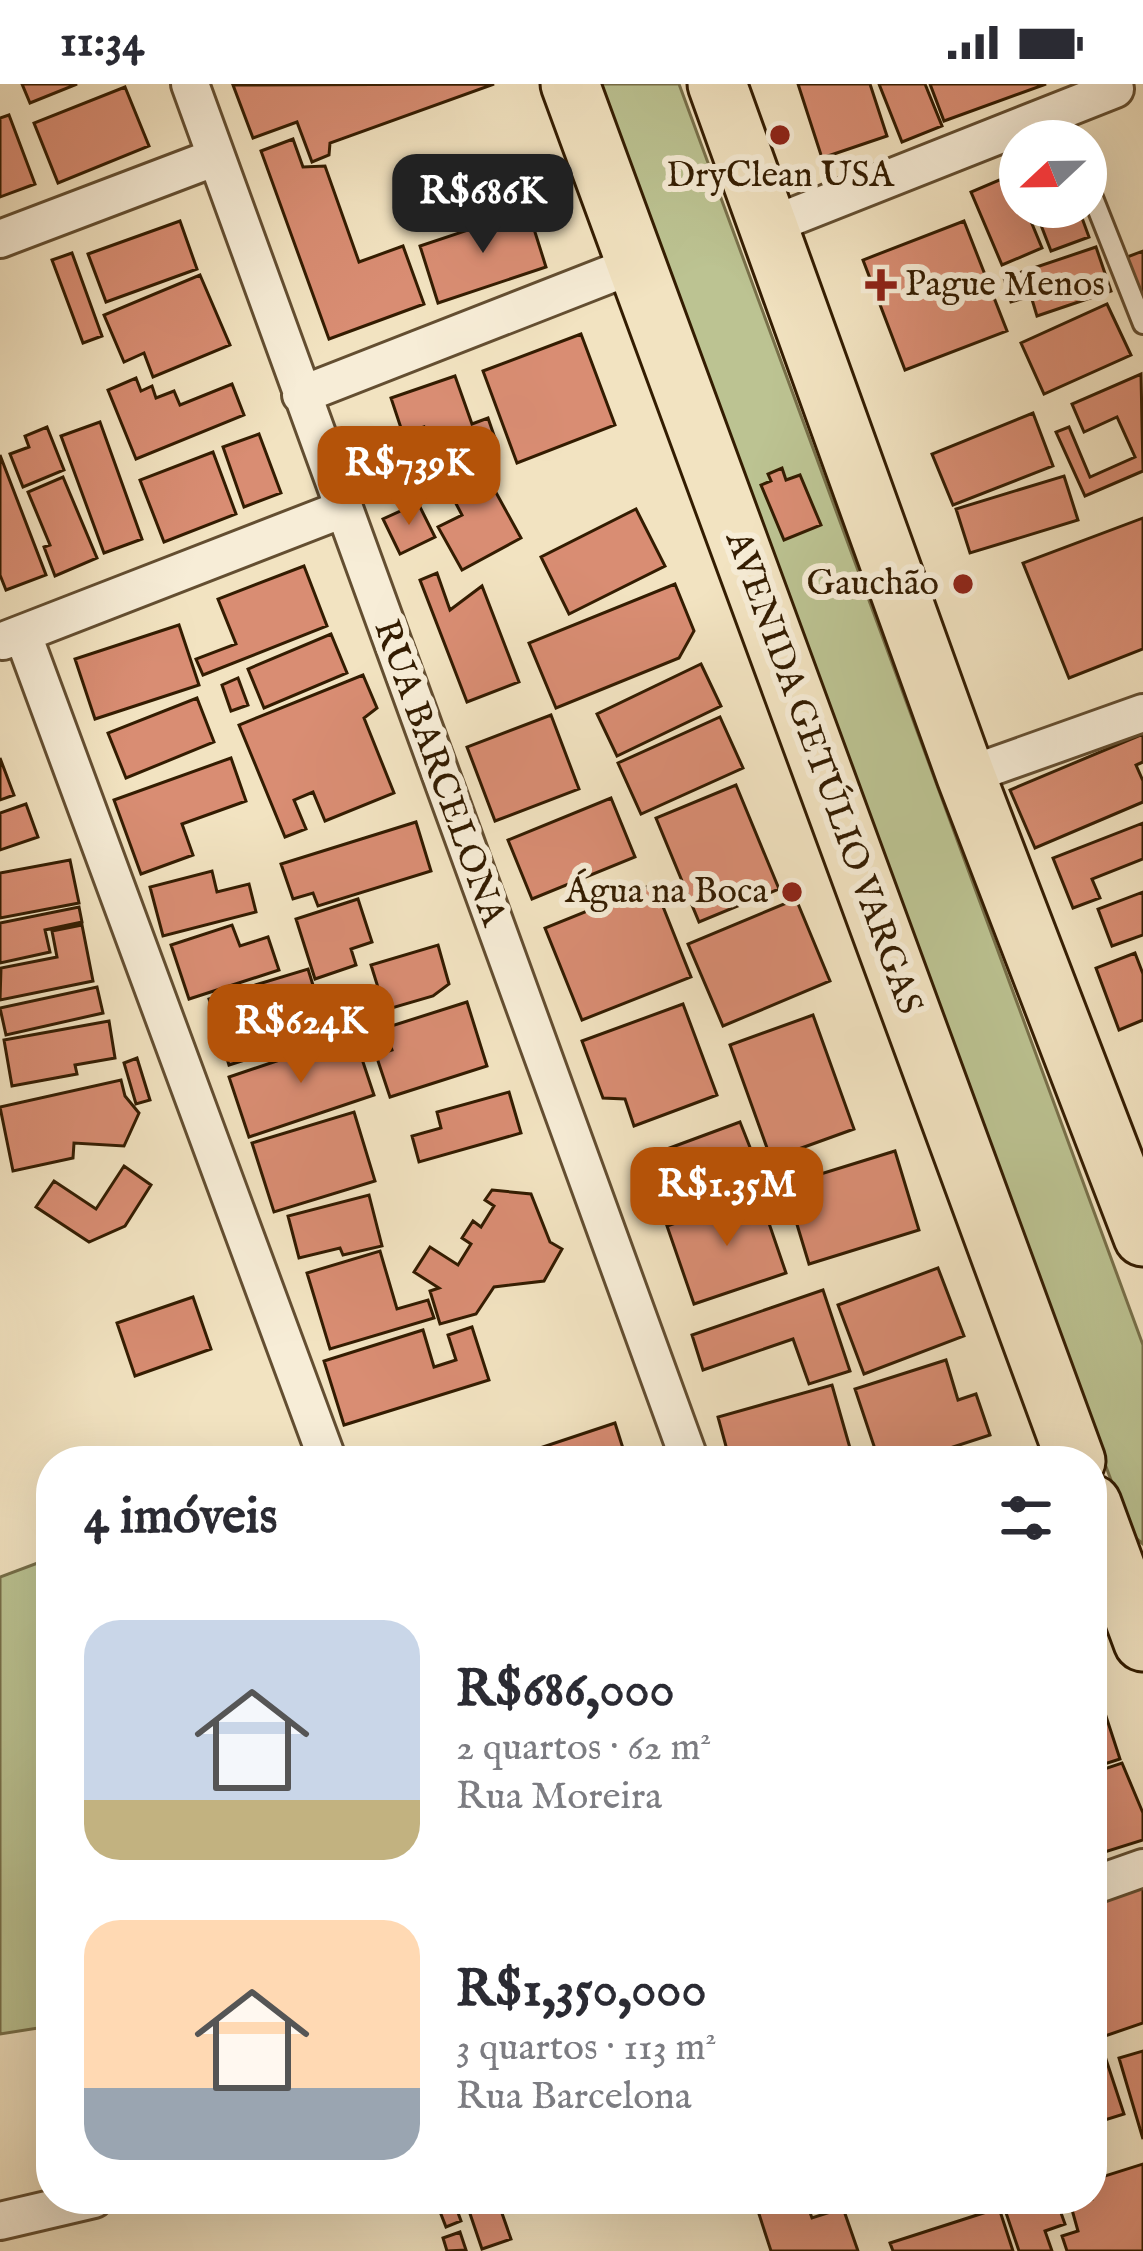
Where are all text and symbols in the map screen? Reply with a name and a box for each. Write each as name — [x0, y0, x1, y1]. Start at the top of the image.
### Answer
text: 11:34 — [60, 14, 144, 71]
north arrow — [999, 120, 1107, 228]
map controls — [999, 120, 1107, 228]
marker: DryClean USA — [767, 122, 793, 148]
place label: DryClean USA — [666, 153, 895, 199]
pin: R$686K — [385, 154, 581, 256]
text: R$686K — [419, 168, 547, 217]
place label: Pague Menos — [905, 262, 1105, 308]
marker: Pague Menos — [868, 272, 894, 298]
pin: R$739K — [311, 426, 507, 528]
text: R$739K — [344, 440, 474, 489]
street label: AVENIDA GETÚLIO VARGAS — [714, 524, 933, 1021]
place label: Gauchão — [807, 561, 939, 607]
marker: Gauchão — [950, 571, 976, 597]
street label: RUA BARCELONA — [362, 614, 516, 934]
place label: Água na Boca — [564, 868, 768, 915]
marker: Água na Boca — [779, 879, 805, 905]
pin: R$624K — [203, 984, 399, 1086]
text: R$624K — [234, 998, 368, 1047]
pin: R$1.35M — [616, 1147, 838, 1249]
text: R$1.35M — [657, 1161, 797, 1210]
icon: filters — [993, 1485, 1059, 1551]
text: 4 imóveis — [84, 1486, 277, 1551]
text: R$686,000 — [456, 1659, 675, 1724]
icon: home — [180, 1668, 324, 1812]
text: 2 quartos · 62 m² — [456, 1724, 711, 1773]
text: Rua Moreira — [456, 1773, 662, 1822]
text: R$1,350,000 — [456, 1959, 706, 2024]
icon: home — [180, 1968, 324, 2112]
text: 3 quartos · 113 m² — [456, 2024, 717, 2073]
text: Rua Barcelona — [456, 2073, 692, 2122]

